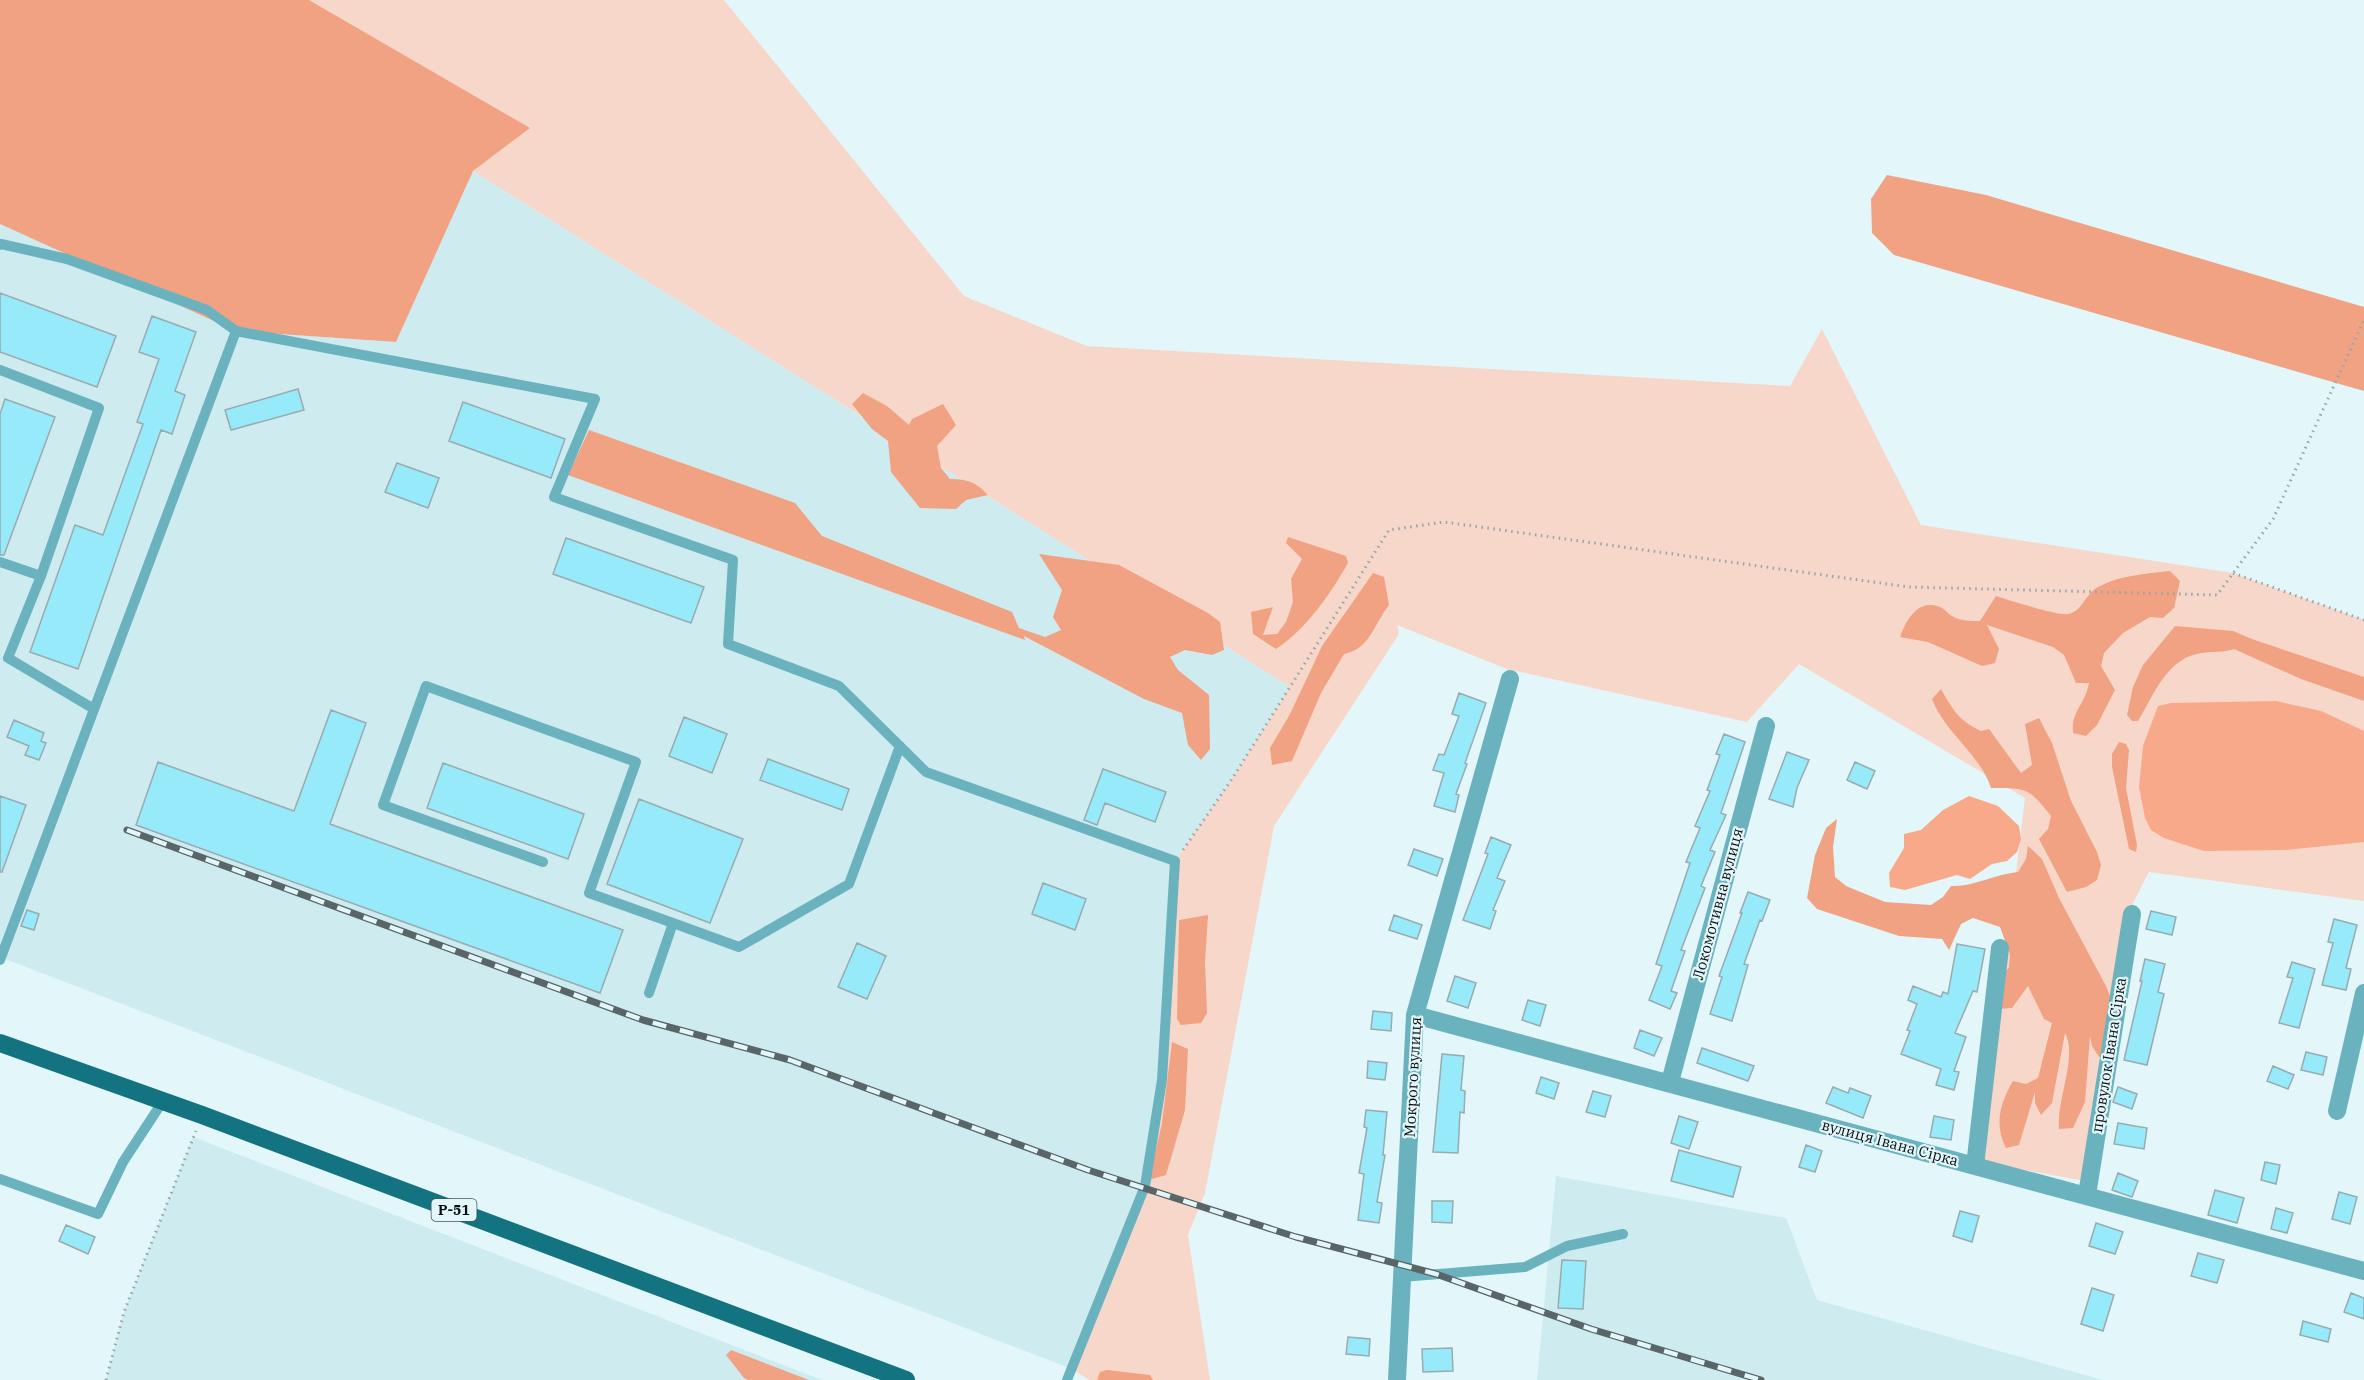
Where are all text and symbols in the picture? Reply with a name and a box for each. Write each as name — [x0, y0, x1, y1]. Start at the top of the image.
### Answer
street label: Локомотивна вулиця — [1688, 826, 1747, 982]
street label: провулок Івана Сірка — [2087, 976, 2130, 1134]
street label: Мокрого вулиця — [1400, 1016, 1425, 1138]
street label: вулиця Івана Сірка — [1820, 1115, 1961, 1170]
road number: Р-51 — [432, 1199, 476, 1221]

